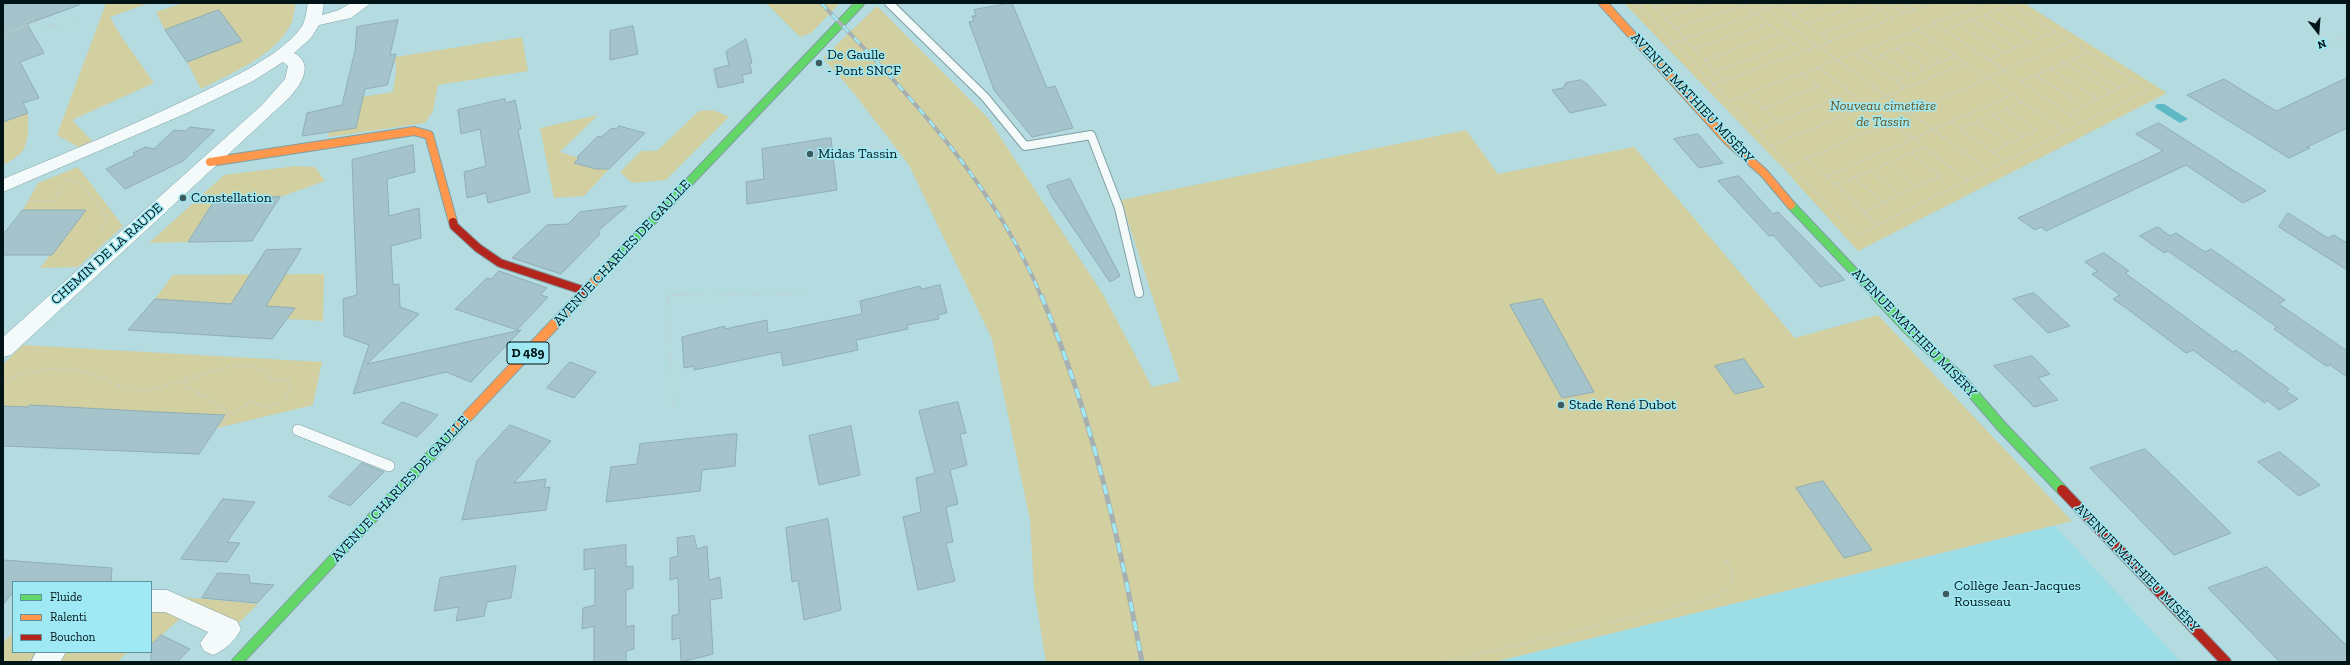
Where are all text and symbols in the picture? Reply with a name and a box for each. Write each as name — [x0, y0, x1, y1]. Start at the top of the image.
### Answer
north arrow — [2298, 12, 2338, 52]
street label: AVENUE MATHIEU MISÉRY — [1627, 29, 1757, 167]
text: N — [2316, 37, 2328, 51]
place label: De Gaulle - Pont SNCF — [827, 47, 901, 80]
marker: De Gaulle - Pont SNCF — [814, 58, 824, 68]
park label: Nouveau cimetière de Tassin — [1830, 98, 1936, 130]
place label: Midas Tassin — [818, 146, 897, 162]
marker: Midas Tassin — [805, 149, 815, 159]
street label: AVENUE CHARLES DE GAULLE — [550, 176, 694, 330]
place label: Constellation — [191, 190, 272, 206]
marker: Constellation — [178, 193, 188, 203]
street label: CHEMIN DE LA RAUDE — [48, 199, 166, 309]
street label: AVENUE MATHIEU MISÉRY — [1848, 265, 1980, 401]
road number: D 489 — [507, 342, 549, 364]
place label: Stade René Dubot — [1569, 397, 1676, 413]
marker: Stade René Dubot — [1556, 400, 1566, 410]
street label: AVENUE CHARLES DE GAULLE — [328, 412, 472, 566]
street label: AVENUE MATHIEU MISÉRY — [2071, 500, 2203, 636]
place label: Collège Jean-Jacques Rousseau — [1954, 578, 2081, 610]
legend — [12, 581, 152, 653]
marker: Collège Jean-Jacques Rousseau — [1941, 589, 1951, 599]
text: Fluide — [50, 590, 82, 604]
text: Ralenti — [50, 610, 87, 624]
text: Bouchon — [50, 630, 95, 644]

